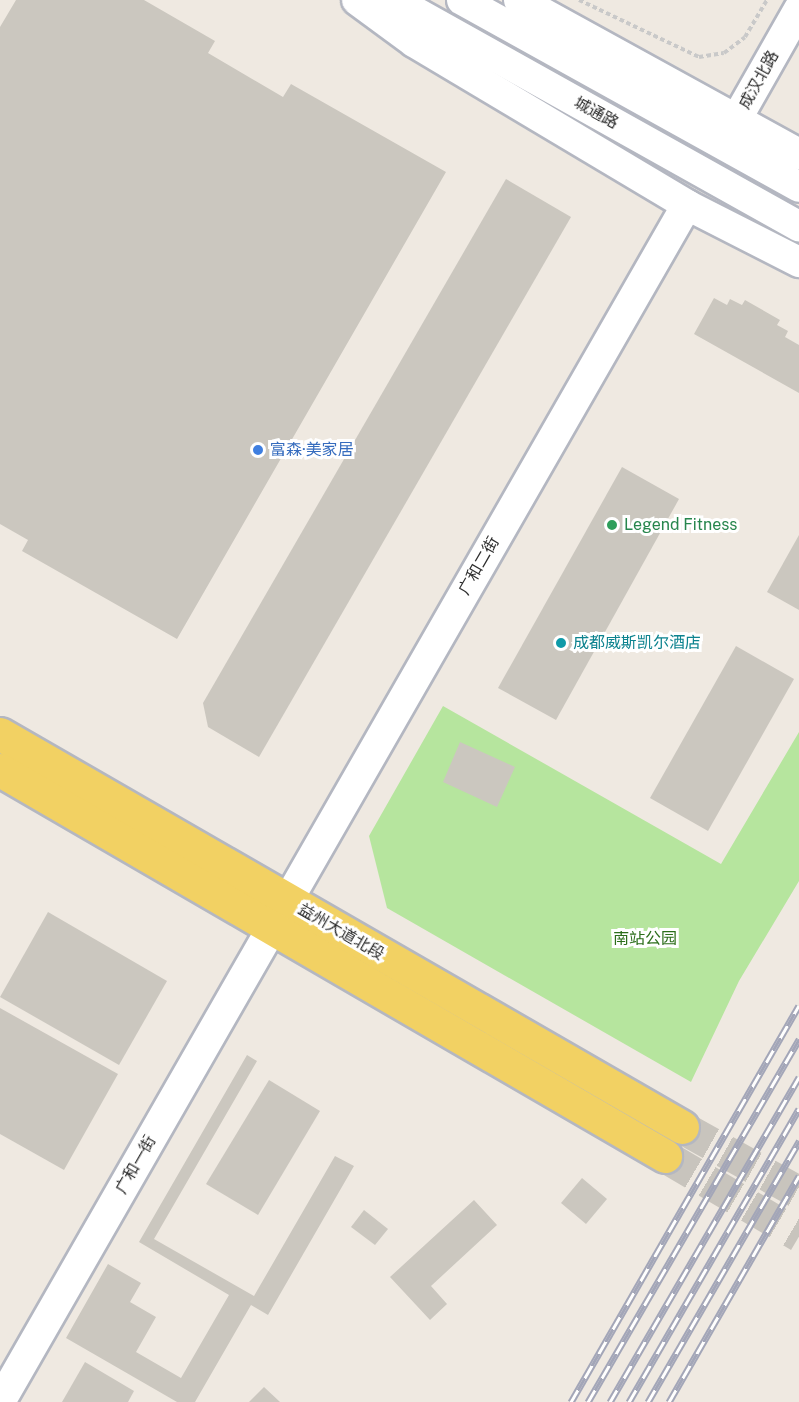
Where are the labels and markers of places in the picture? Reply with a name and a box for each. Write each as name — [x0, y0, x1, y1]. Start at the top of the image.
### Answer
place label: 富森·美家居 — [270, 440, 354, 460]
marker: 富森·美家居 — [251, 443, 265, 457]
place label: Legend Fitness — [624, 515, 737, 535]
marker: Legend Fitness — [605, 518, 619, 532]
place label: 成都威斯凯尔酒店 — [573, 633, 701, 653]
marker: 成都威斯凯尔酒店 — [554, 636, 568, 650]

